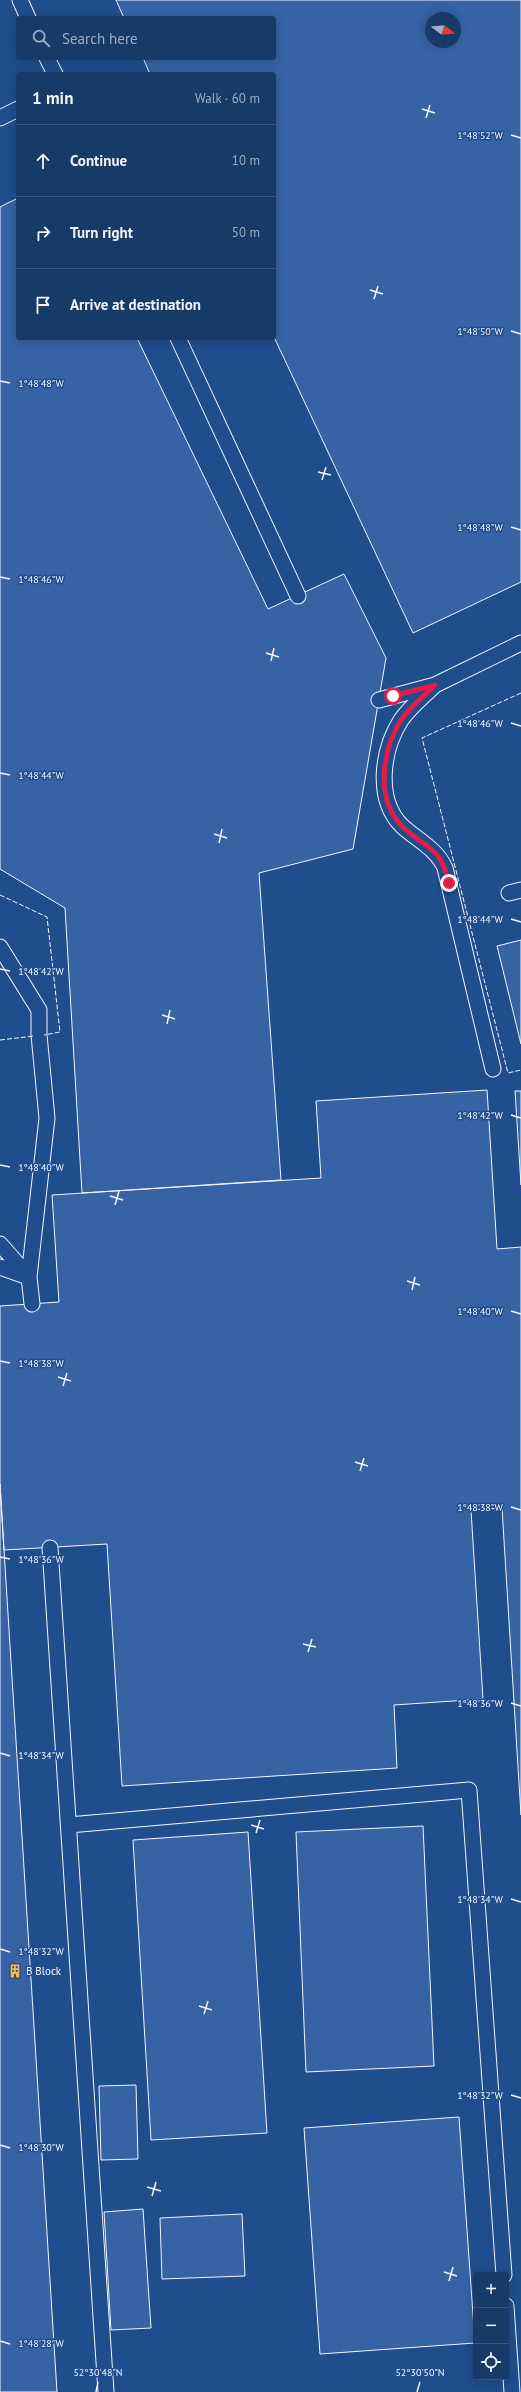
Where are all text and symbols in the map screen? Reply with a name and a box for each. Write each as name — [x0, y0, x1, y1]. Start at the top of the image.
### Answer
north arrow — [425, 12, 461, 48]
search box — [16, 16, 276, 60]
icon: search — [30, 27, 52, 49]
text: Search here — [62, 29, 138, 48]
text: 1 min — [32, 87, 73, 109]
text: Walk · 60 m — [195, 90, 260, 107]
text: 1°48'52"W — [457, 129, 504, 142]
icon: ahead — [32, 150, 54, 172]
text: Continue — [70, 151, 127, 170]
text: 10 m — [232, 152, 260, 169]
icon: right — [32, 222, 54, 244]
text: Turn right — [70, 223, 133, 242]
text: 50 m — [232, 224, 260, 241]
icon: arrive — [32, 294, 54, 316]
text: Arrive at destination — [70, 295, 201, 314]
text: 1°48'50"W — [457, 325, 504, 338]
text: 1°48'48"W — [18, 377, 65, 390]
text: 1°48'48"W — [457, 521, 504, 534]
text: 1°48'46"W — [18, 573, 65, 586]
route start — [384, 687, 402, 705]
text: 1°48'46"W — [457, 717, 504, 730]
text: 1°48'44"W — [18, 769, 65, 782]
route end — [440, 874, 458, 892]
text: 1°48'44"W — [457, 913, 504, 926]
text: 1°48'42"W — [18, 965, 65, 978]
text: 1°48'42"W — [457, 1109, 504, 1122]
text: 1°48'40"W — [18, 1161, 65, 1174]
text: 1°48'40"W — [457, 1305, 504, 1318]
text: 1°48'38"W — [18, 1357, 65, 1370]
text: 1°48'38"W — [457, 1501, 504, 1514]
text: 1°48'36"W — [18, 1553, 65, 1566]
text: 1°48'36"W — [457, 1697, 504, 1710]
text: 1°48'34"W — [18, 1749, 65, 1762]
text: 1°48'34"W — [457, 1893, 504, 1906]
text: 1°48'32"W — [18, 1945, 65, 1958]
building icon: B Block — [7, 1963, 23, 1979]
place label: B Block — [26, 1964, 62, 1978]
text: 1°48'32"W — [457, 2089, 504, 2102]
text: 1°48'30"W — [18, 2141, 65, 2154]
map controls — [473, 2272, 509, 2380]
button: + — [473, 2272, 509, 2308]
button: − — [473, 2308, 509, 2344]
text: 1°48'28"W — [18, 2337, 65, 2350]
button: locate — [473, 2344, 509, 2380]
text: 52°30'48"N — [73, 2366, 123, 2379]
text: 52°30'50"N — [395, 2366, 445, 2379]

